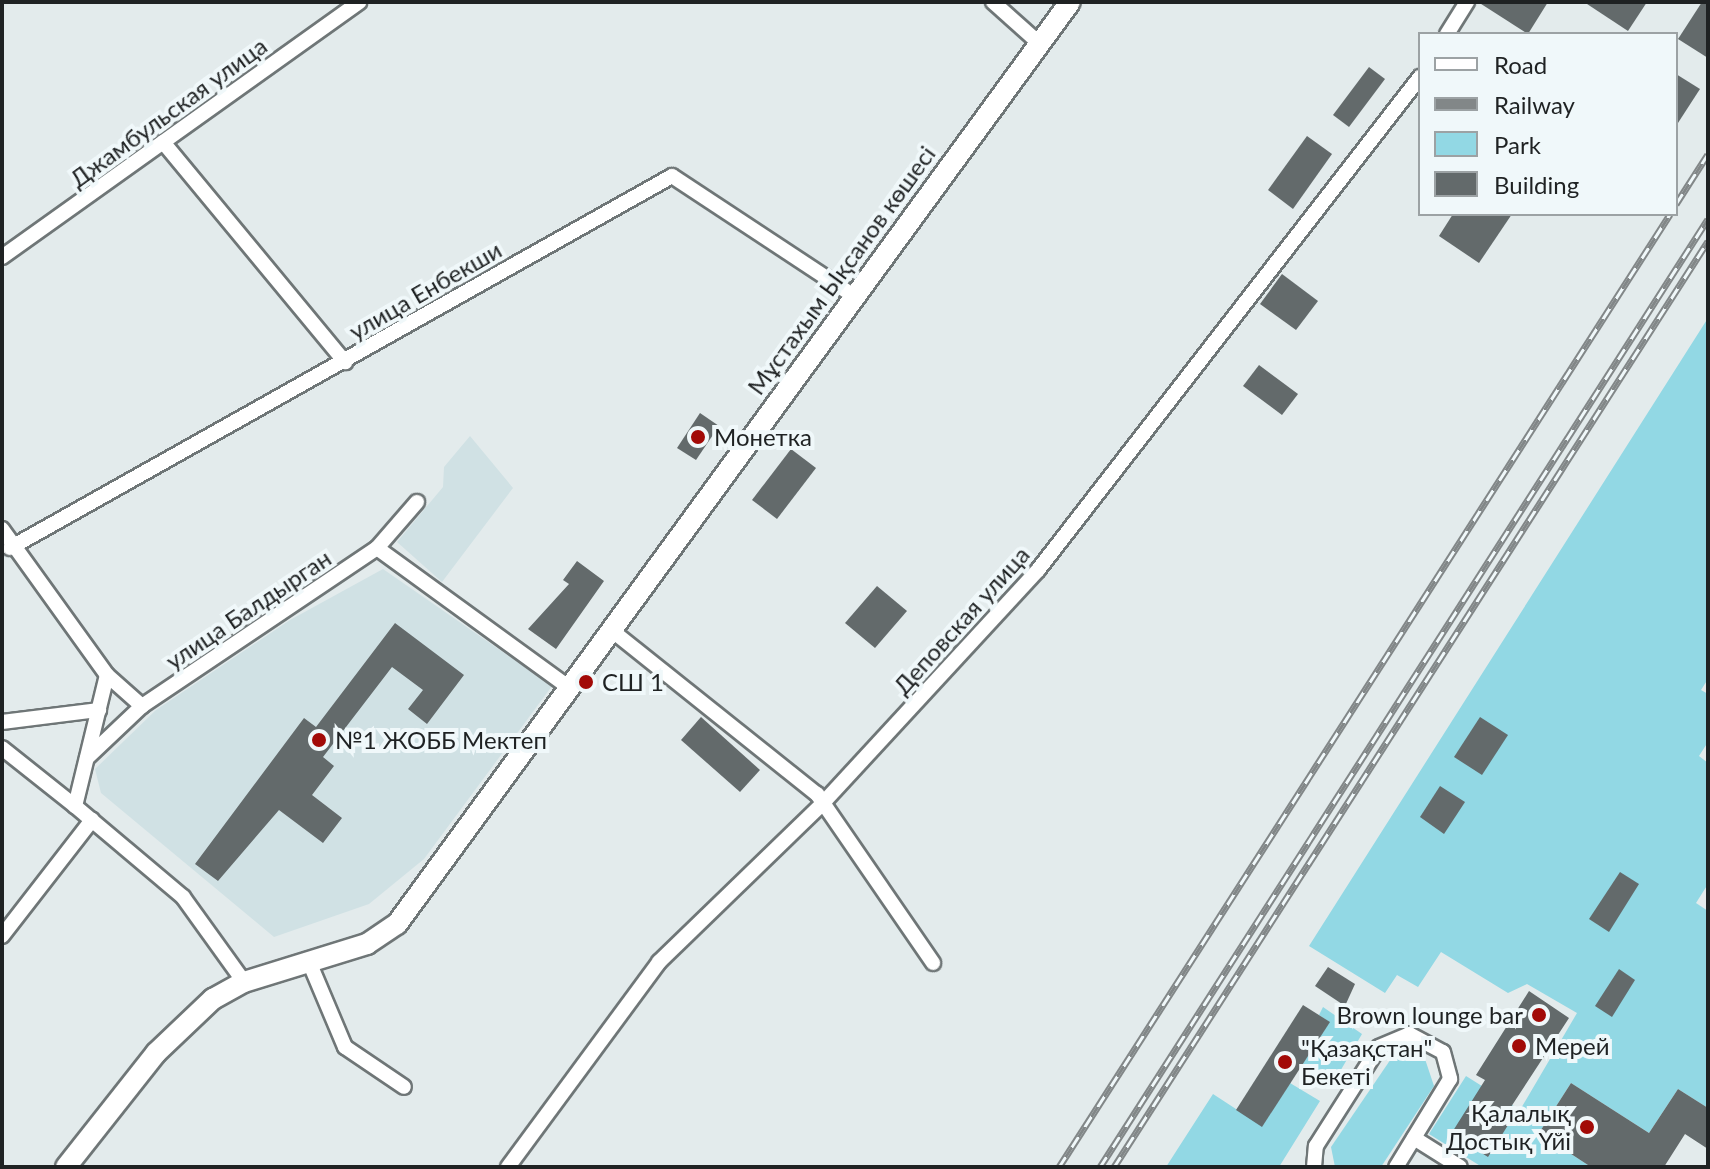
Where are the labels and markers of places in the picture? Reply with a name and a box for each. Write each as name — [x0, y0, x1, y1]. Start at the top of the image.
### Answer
place label: Монетка — [714, 423, 812, 451]
marker: Монетка — [689, 428, 707, 446]
place label: СШ 1 — [602, 668, 664, 696]
marker: СШ 1 — [577, 673, 595, 691]
place label: №1 ЖОББ Мектеп — [335, 726, 547, 754]
marker: №1 ЖОББ Мектеп — [310, 731, 328, 749]
place label: Brown lounge bar — [1336, 1001, 1523, 1029]
marker: Brown lounge bar — [1530, 1006, 1548, 1024]
place label: Мерей — [1535, 1032, 1610, 1060]
place label: "Қазақстан" Бекеті — [1301, 1034, 1432, 1090]
marker: Мерей — [1510, 1037, 1528, 1055]
marker: "Қазақстан" Бекеті — [1276, 1053, 1294, 1071]
place label: Қалалық Достық Үйі — [1446, 1099, 1571, 1155]
marker: Қалалық Достық Үйі — [1578, 1118, 1596, 1136]

